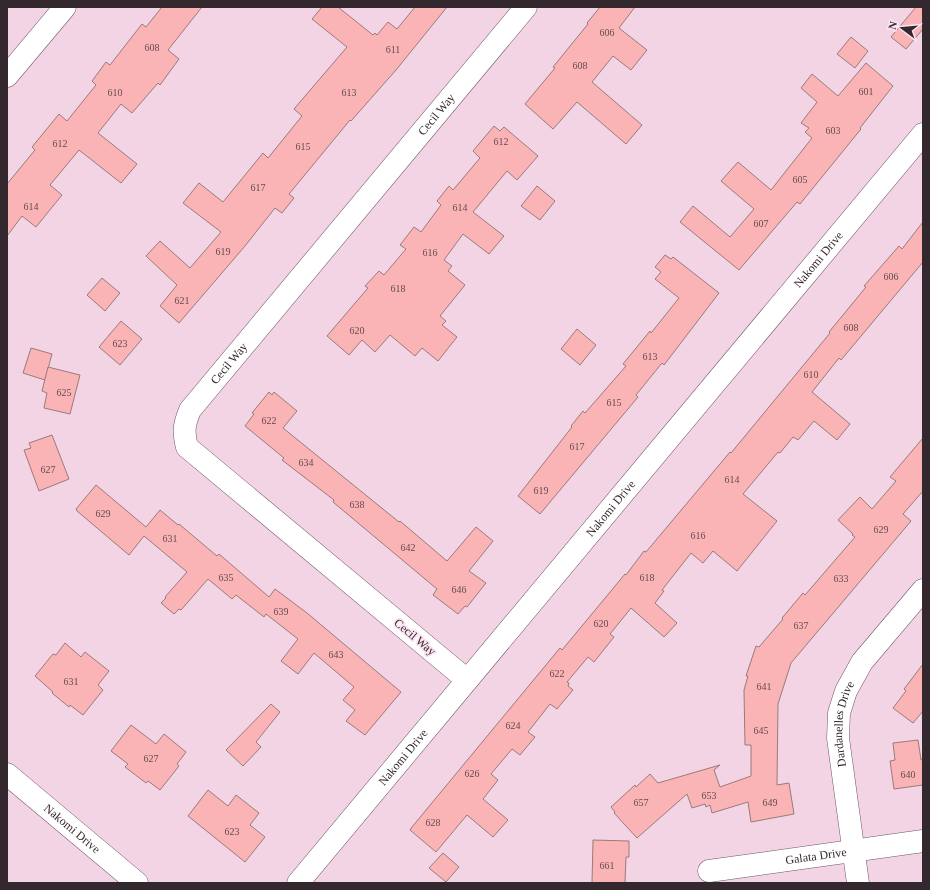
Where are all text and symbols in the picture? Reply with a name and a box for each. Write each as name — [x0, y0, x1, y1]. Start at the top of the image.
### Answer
north arrow — [882, 8, 922, 48]
text: N — [886, 20, 899, 31]
house number: 606 — [600, 27, 615, 38]
house number: 608 — [145, 42, 160, 53]
house number: 611 — [386, 44, 400, 55]
house number: 608 — [573, 60, 588, 71]
house number: 601 — [859, 86, 874, 97]
house number: 610 — [108, 87, 123, 98]
house number: 613 — [342, 87, 357, 98]
street label: Cecil Way — [415, 91, 458, 138]
house number: 603 — [826, 125, 841, 136]
house number: 612 — [494, 136, 509, 147]
house number: 612 — [53, 138, 68, 149]
house number: 615 — [296, 141, 311, 152]
house number: 605 — [793, 174, 808, 185]
house number: 617 — [251, 182, 266, 193]
house number: 614 — [24, 201, 39, 212]
house number: 614 — [453, 202, 468, 213]
house number: 607 — [754, 218, 769, 229]
street label: Nakomi Drive — [791, 229, 846, 291]
house number: 619 — [216, 246, 231, 257]
house number: 616 — [423, 247, 438, 258]
house number: 606 — [884, 271, 899, 282]
house number: 618 — [391, 283, 406, 294]
house number: 621 — [175, 295, 190, 306]
house number: 608 — [844, 322, 859, 333]
house number: 620 — [350, 325, 365, 336]
house number: 623 — [113, 338, 128, 349]
street label: Cecil Way — [208, 340, 250, 387]
house number: 613 — [643, 351, 658, 362]
house number: 610 — [804, 369, 819, 380]
house number: 625 — [57, 387, 72, 398]
house number: 615 — [607, 397, 622, 408]
house number: 622 — [262, 415, 277, 426]
house number: 617 — [570, 441, 585, 452]
house number: 634 — [299, 457, 314, 468]
house number: 627 — [41, 464, 56, 475]
house number: 614 — [725, 474, 740, 485]
street label: Nakomi Drive — [583, 477, 638, 539]
house number: 619 — [534, 485, 549, 496]
house number: 638 — [350, 499, 365, 510]
house number: 629 — [96, 508, 111, 519]
house number: 629 — [874, 524, 889, 535]
house number: 616 — [691, 530, 706, 541]
house number: 631 — [163, 533, 178, 544]
house number: 642 — [401, 542, 416, 553]
house number: 635 — [219, 572, 234, 583]
house number: 618 — [640, 572, 655, 583]
house number: 633 — [834, 573, 849, 584]
house number: 646 — [452, 584, 467, 595]
house number: 639 — [274, 606, 289, 617]
street label: Cecil Way — [391, 616, 439, 658]
house number: 620 — [594, 618, 609, 629]
house number: 637 — [794, 620, 809, 631]
house number: 643 — [329, 649, 344, 660]
house number: 622 — [550, 668, 565, 679]
house number: 631 — [64, 676, 79, 687]
street label: Dardanelles Drive — [831, 679, 857, 768]
house number: 641 — [757, 681, 772, 692]
house number: 624 — [506, 720, 521, 731]
house number: 645 — [754, 725, 769, 736]
street label: Nakomi Drive — [376, 726, 431, 788]
house number: 627 — [144, 753, 159, 764]
house number: 626 — [465, 768, 480, 779]
house number: 640 — [901, 769, 916, 780]
house number: 653 — [702, 790, 717, 801]
house number: 657 — [634, 797, 649, 808]
house number: 649 — [763, 797, 778, 808]
street label: Nakomi Drive — [41, 801, 103, 856]
house number: 628 — [426, 817, 441, 828]
house number: 623 — [225, 826, 240, 837]
street label: Galata Drive — [784, 845, 847, 867]
house number: 661 — [600, 860, 615, 871]

